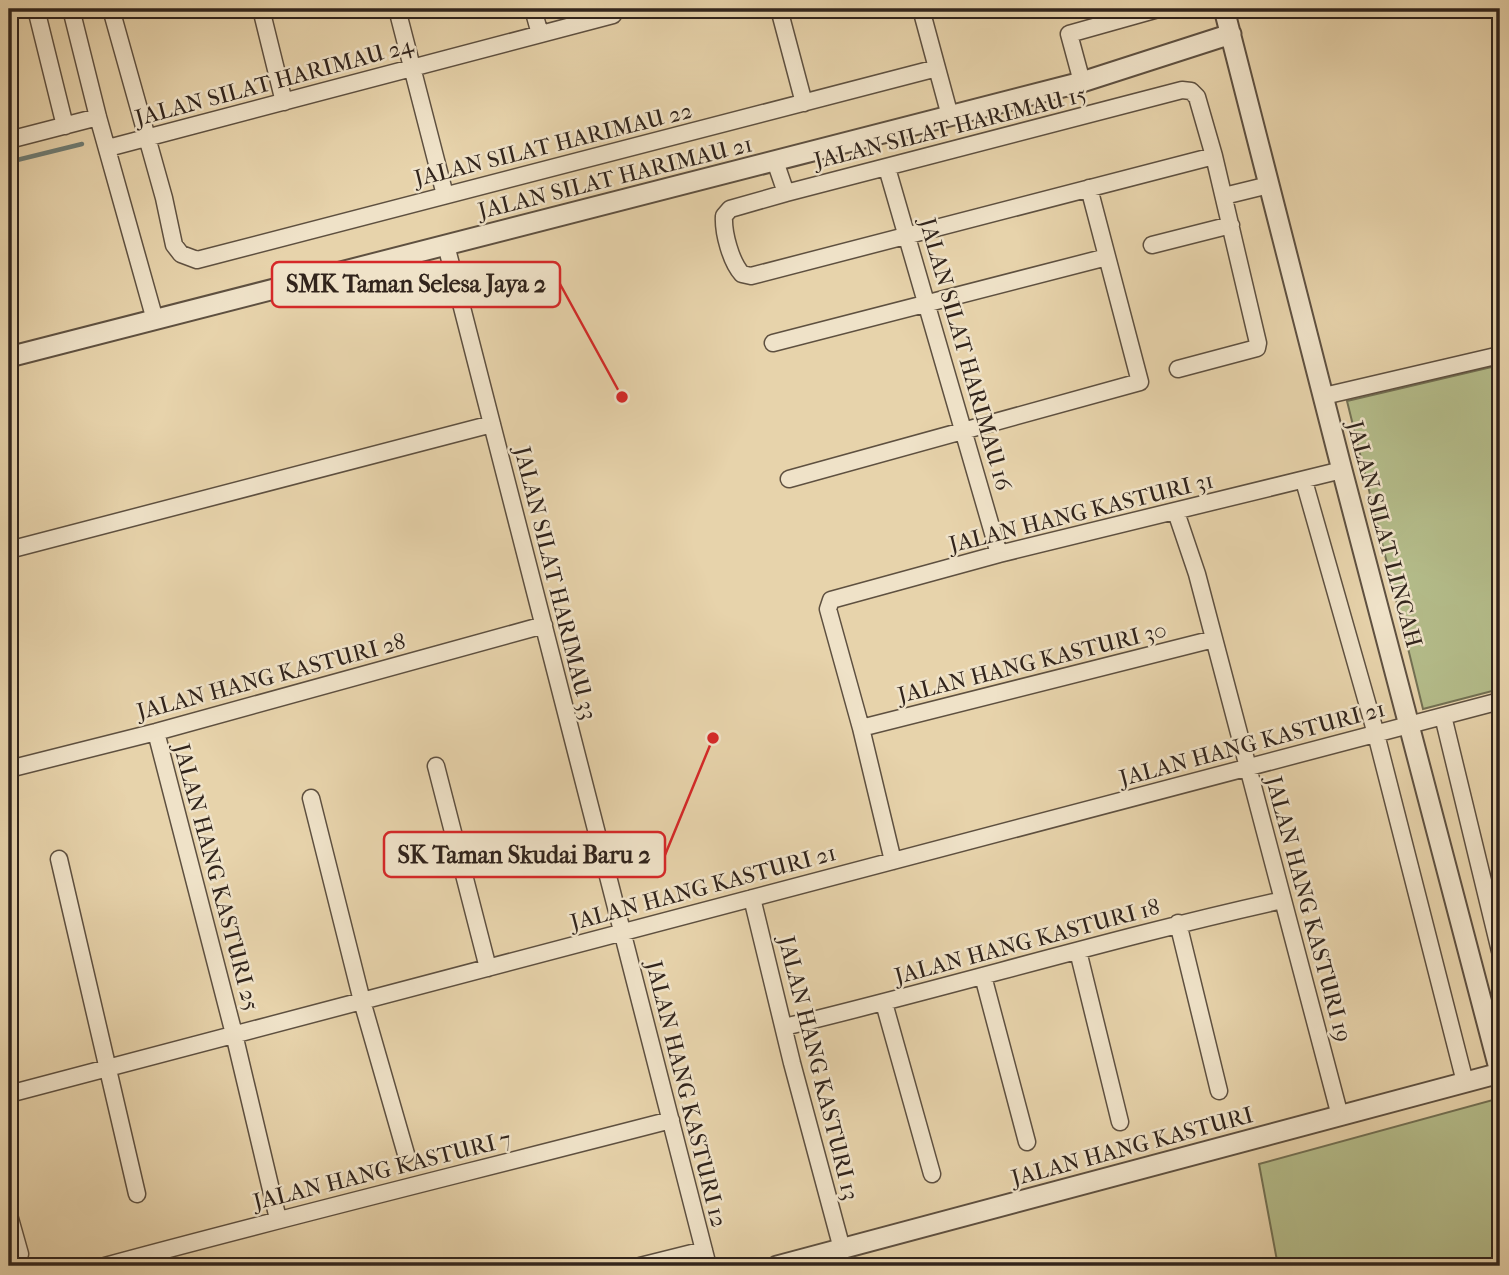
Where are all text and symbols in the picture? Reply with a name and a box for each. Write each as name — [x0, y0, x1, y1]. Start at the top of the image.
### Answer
street label: JALAN SILAT HARIMAU 24 — [130, 31, 418, 132]
street label: JALAN SILAT HARIMAU 15 — [809, 81, 1089, 175]
street label: JALAN SILAT HARIMAU 22 — [409, 97, 695, 193]
street label: JALAN SILAT HARIMAU 21 — [473, 130, 755, 225]
street label: JALAN SILAT HARIMAU 16 — [913, 213, 1018, 494]
callout: SMK Taman Selesa Jaya 2 — [272, 262, 560, 307]
text: SMK Taman Selesa Jaya 2 — [286, 270, 546, 298]
street label: JALAN SILAT LINCAH — [1341, 416, 1428, 650]
street label: JALAN SILAT HARIMAU 33 — [508, 442, 603, 723]
street label: JALAN HANG KASTURI 31 — [944, 467, 1216, 559]
street label: JALAN HANG KASTURI 30 — [893, 616, 1169, 709]
street label: JALAN HANG KASTURI 28 — [132, 628, 409, 726]
street label: JALAN HANG KASTURI 21 — [1114, 695, 1388, 792]
street label: JALAN HANG KASTURI 25 — [167, 739, 265, 1014]
street label: JALAN HANG KASTURI 19 — [1259, 771, 1357, 1045]
callout: SK Taman Skudai Baru 2 — [384, 832, 665, 877]
street label: JALAN HANG KASTURI 21 — [565, 839, 839, 936]
text: SK Taman Skudai Baru 2 — [397, 841, 651, 869]
street label: JALAN HANG KASTURI 18 — [890, 893, 1163, 990]
street label: JALAN HANG KASTURI 13 — [772, 931, 864, 1203]
street label: JALAN HANG KASTURI 12 — [640, 956, 733, 1230]
street label: JALAN HANG KASTURI — [1006, 1101, 1256, 1192]
street label: JALAN HANG KASTURI 7 — [248, 1125, 514, 1216]

